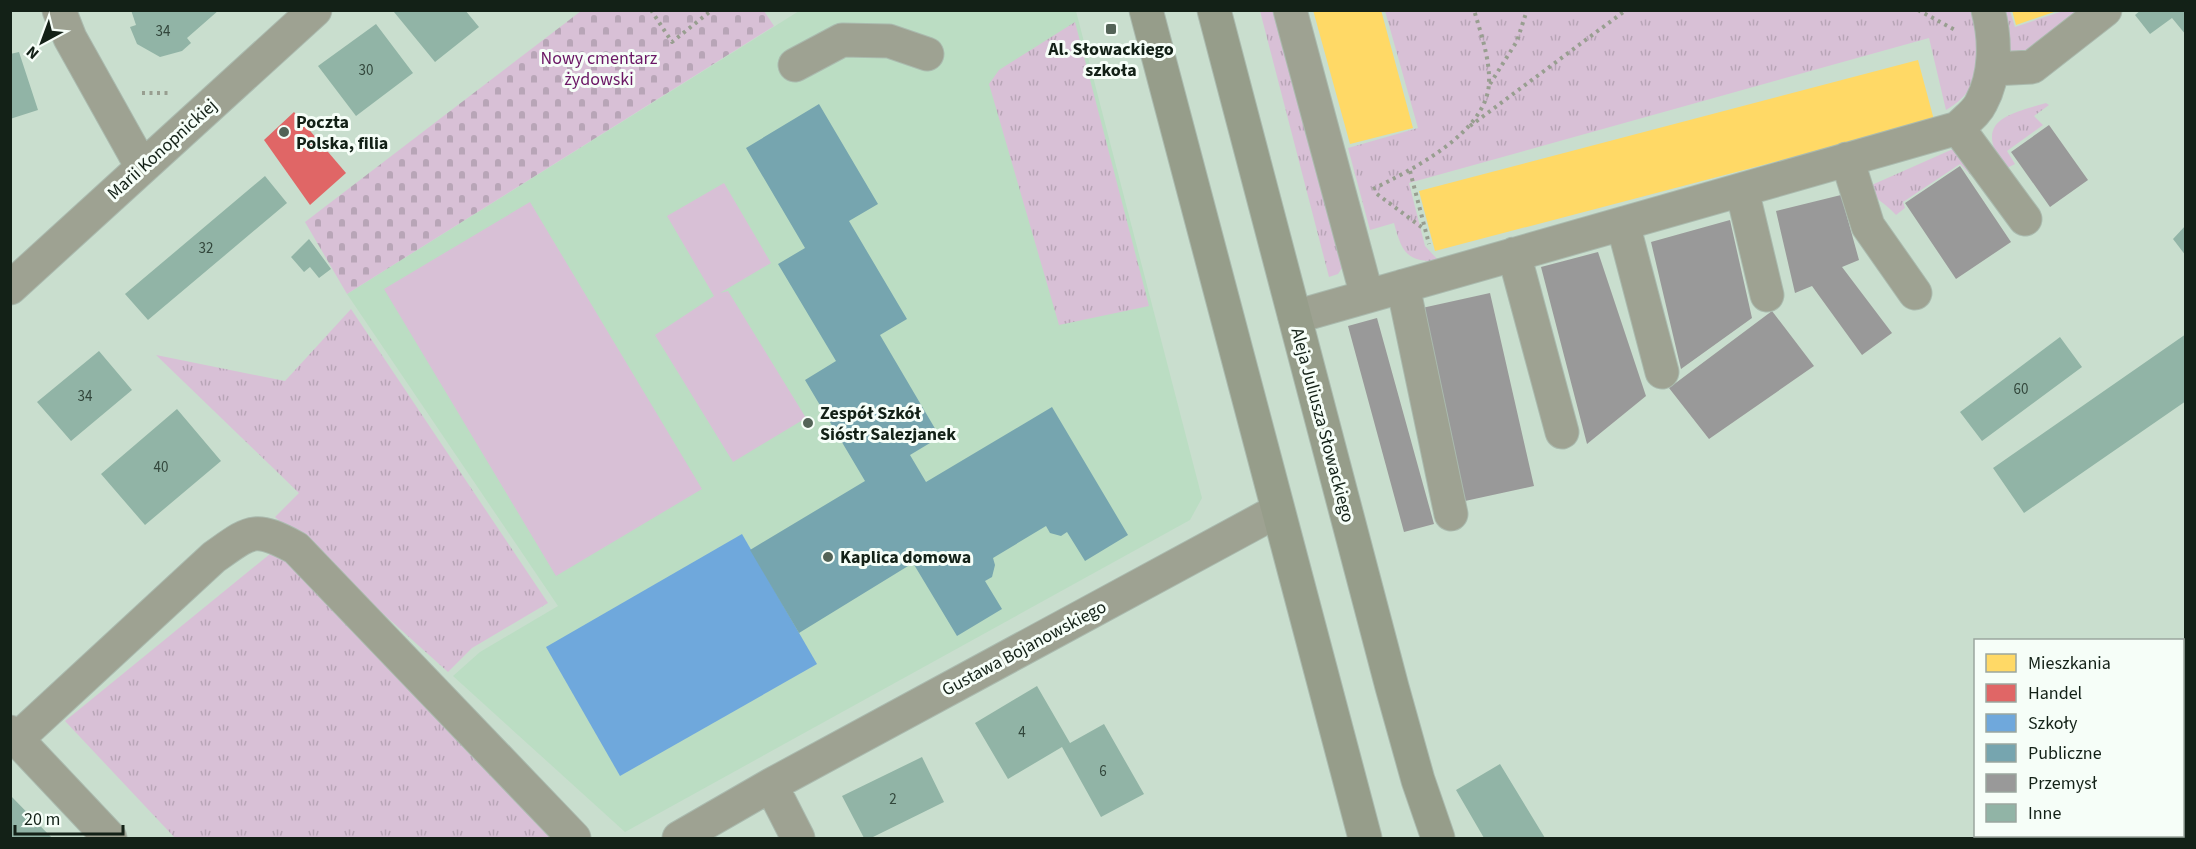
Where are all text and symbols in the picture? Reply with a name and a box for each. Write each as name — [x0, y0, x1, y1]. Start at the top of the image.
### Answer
north arrow — [12, 12, 72, 72]
house number: 34 — [156, 21, 171, 42]
marker: Al. Słowackiego szkoła — [1104, 22, 1118, 36]
place label: Al. Słowackiego szkoła — [1047, 37, 1174, 83]
text: N — [22, 41, 44, 64]
park label: Nowy cmentarz żydowski — [541, 46, 658, 92]
house number: 30 — [359, 60, 373, 81]
street label: Marii Konopnickiej — [102, 93, 223, 205]
place label: Poczta Polska, filia — [296, 110, 388, 156]
marker: Poczta Polska, filia — [277, 125, 291, 139]
house number: 32 — [199, 238, 213, 259]
street label: Aleja Juliusza Słowackiego — [1285, 325, 1361, 525]
house number: 60 — [2014, 379, 2028, 400]
house number: 34 — [78, 386, 93, 407]
place label: Zespół Szkół Sióstr Salezjanek — [820, 401, 956, 447]
marker: Zespół Szkół Sióstr Salezjanek — [801, 416, 815, 430]
house number: 40 — [154, 457, 168, 478]
place label: Kaplica domowa — [840, 545, 971, 570]
marker: Kaplica domowa — [821, 550, 835, 564]
street label: Gustawa Bojanowskiego — [938, 594, 1111, 702]
legend — [1974, 639, 2184, 837]
text: Mieszkania — [2028, 651, 2111, 676]
text: Handel — [2028, 681, 2082, 706]
text: Szkoły — [2028, 711, 2078, 736]
house number: 4 — [1018, 722, 1026, 743]
text: Publiczne — [2028, 741, 2102, 766]
house number: 6 — [1099, 761, 1107, 782]
text: Przemysł — [2028, 771, 2098, 796]
house number: 2 — [889, 789, 897, 810]
scale bar — [15, 798, 123, 836]
text: Inne — [2028, 801, 2061, 826]
text: 20 m — [24, 807, 60, 832]

